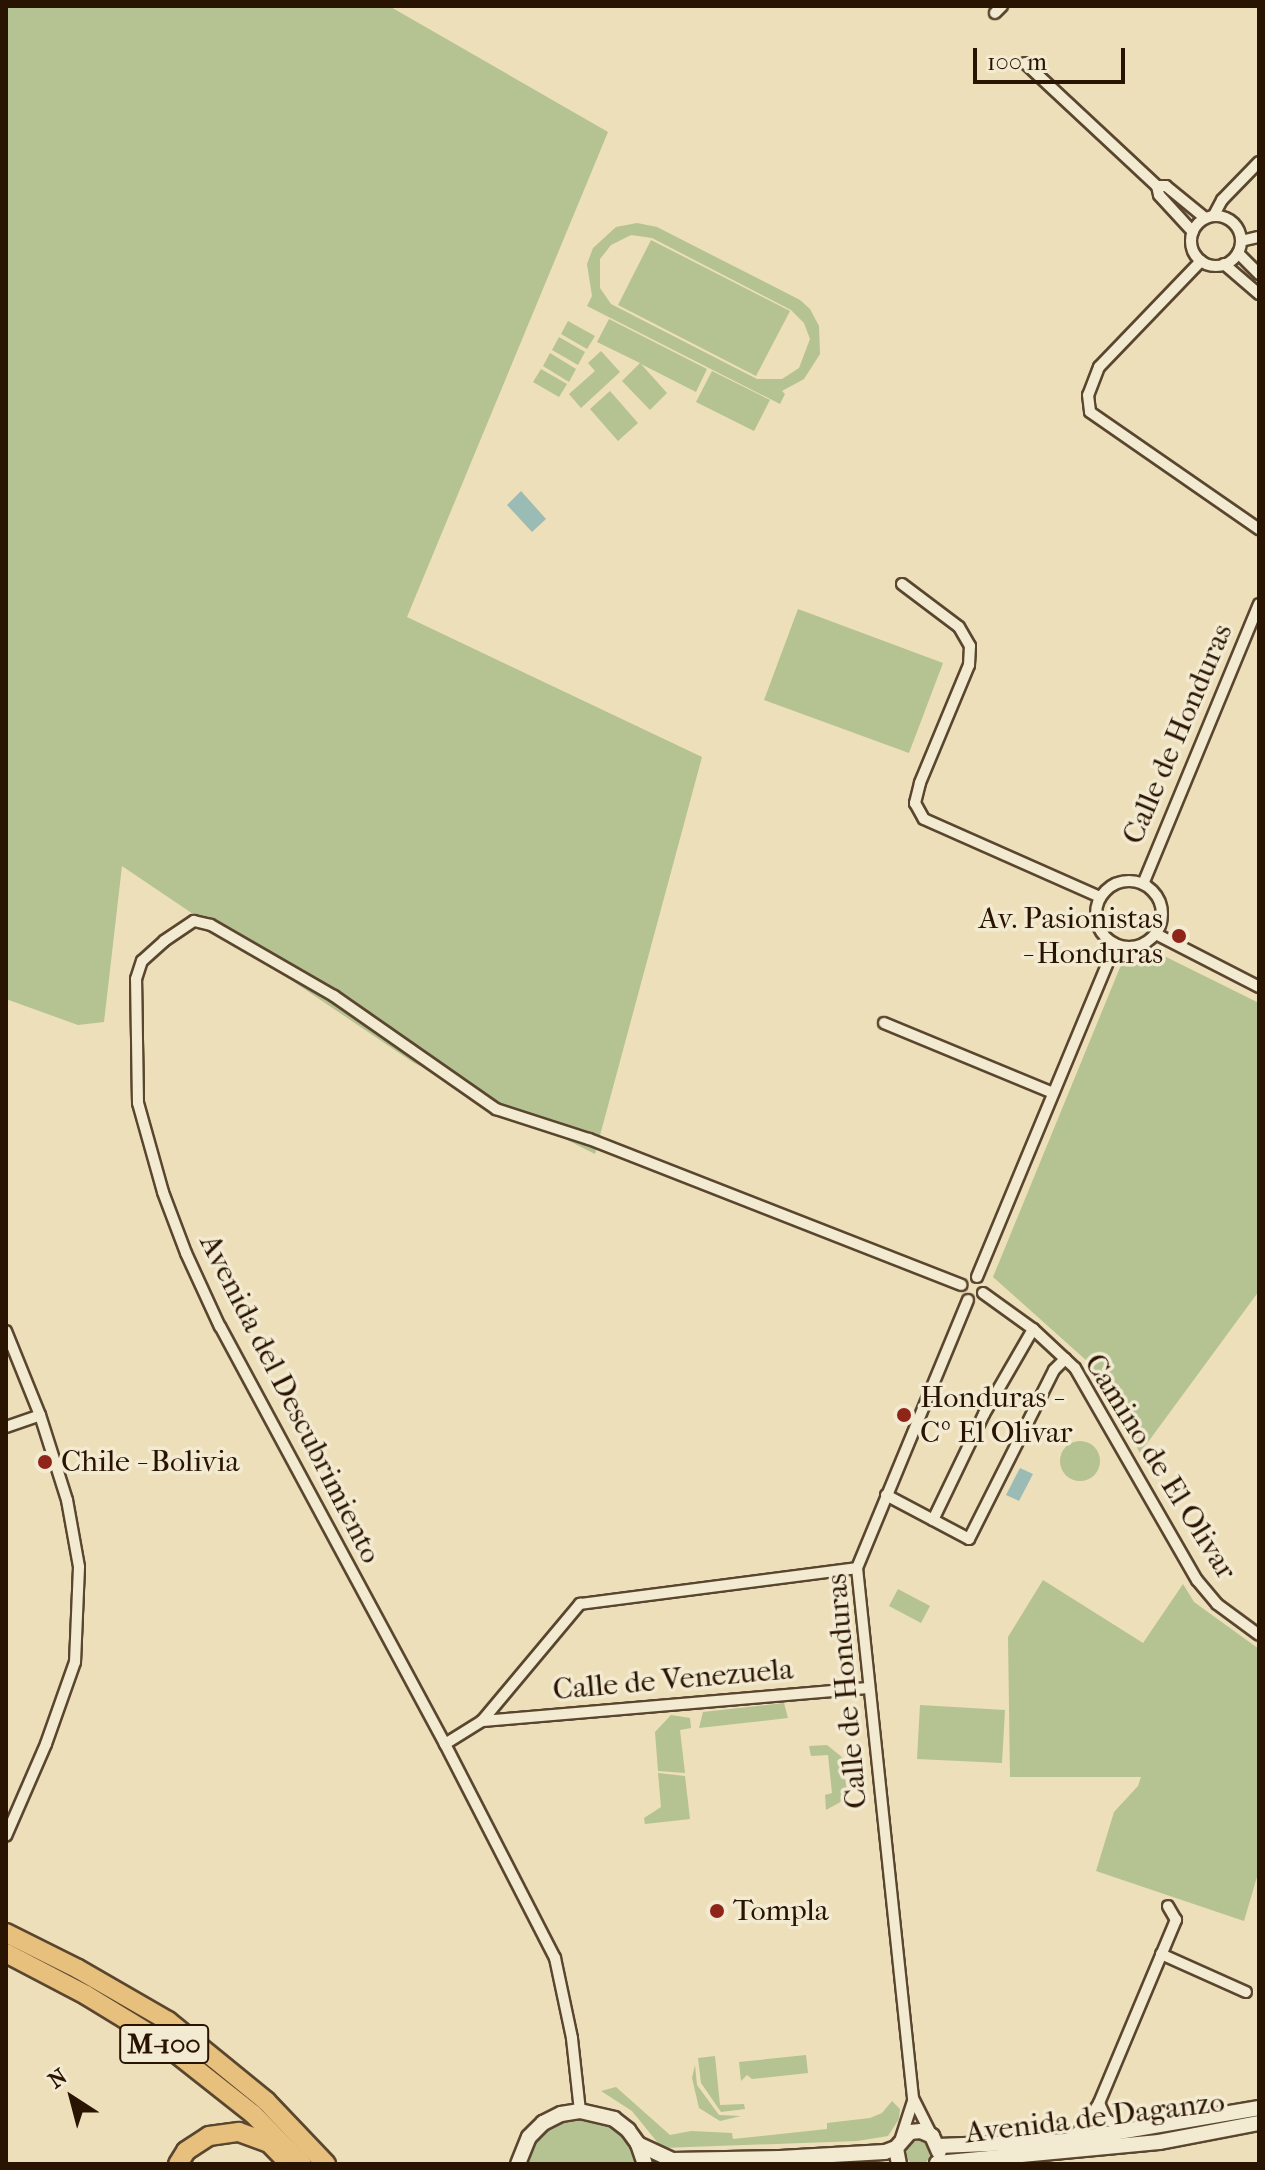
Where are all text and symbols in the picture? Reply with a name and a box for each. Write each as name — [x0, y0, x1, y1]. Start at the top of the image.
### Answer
scale bar — [977, 32, 1129, 82]
text: 100 m — [987, 48, 1047, 76]
street label: Calle de Honduras — [1115, 618, 1241, 850]
place label: Av. Pasionistas - Honduras — [979, 901, 1163, 972]
marker: Av. Pasionistas - Honduras — [1170, 927, 1188, 945]
street label: Avenida del Descubrimiento — [191, 1229, 389, 1569]
street label: Camino de El Olivar — [1076, 1348, 1244, 1586]
place label: Honduras - Cº El Olivar — [920, 1380, 1073, 1450]
marker: Honduras - Cº El Olivar — [895, 1406, 913, 1424]
place label: Chile - Bolivia — [61, 1444, 239, 1480]
marker: Chile - Bolivia — [36, 1453, 54, 1471]
street label: Calle de Honduras — [819, 1572, 875, 1810]
street label: Calle de Venezuela — [551, 1652, 795, 1708]
place label: Tompla — [733, 1893, 829, 1929]
marker: Tompla — [708, 1902, 726, 1920]
road number: M-100 — [118, 2020, 210, 2068]
north arrow — [32, 2058, 112, 2138]
text: N — [43, 2063, 72, 2094]
street label: Avenida de Daganzo — [963, 2084, 1227, 2152]

